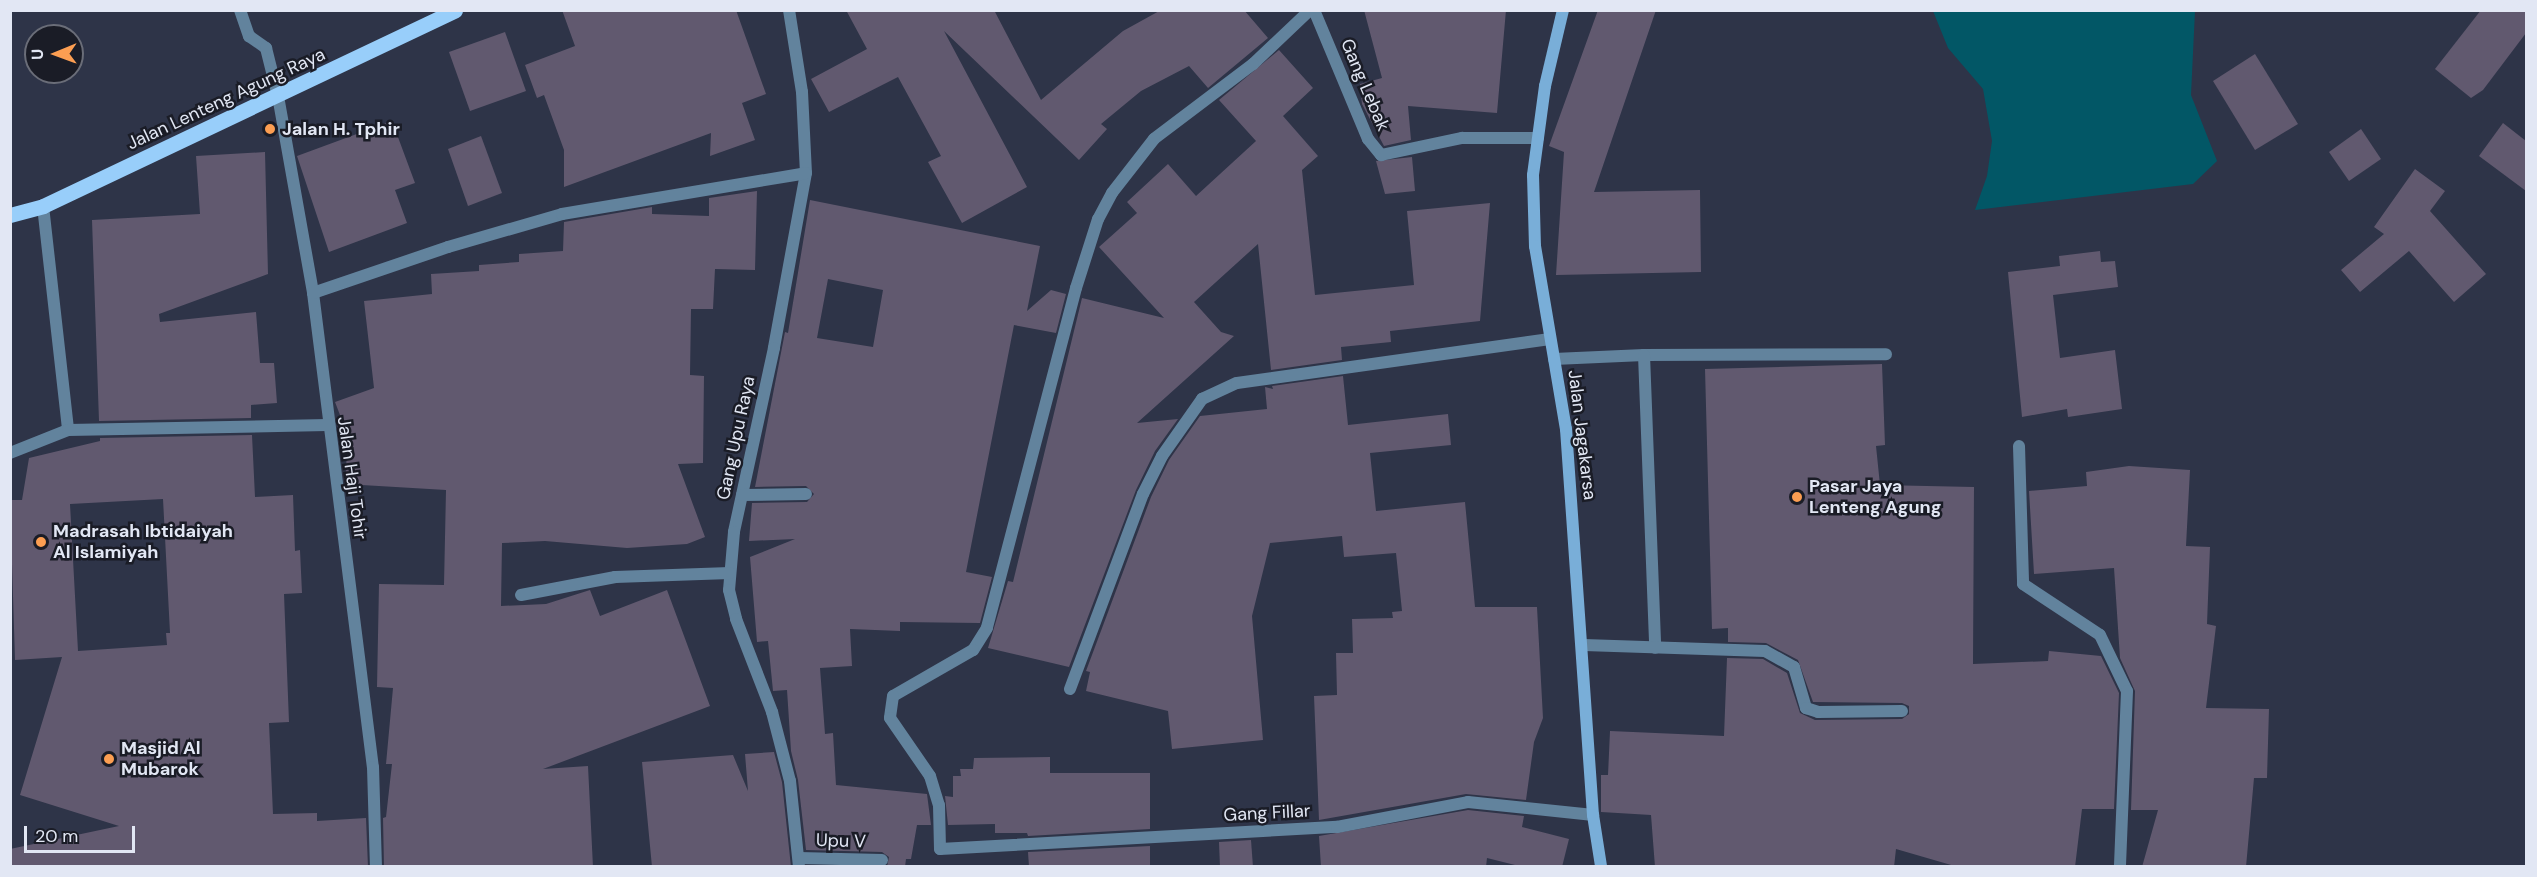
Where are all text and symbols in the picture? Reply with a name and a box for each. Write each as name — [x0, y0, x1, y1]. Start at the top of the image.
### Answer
north arrow — [24, 24, 84, 84]
street label: Gang Lebak — [1336, 36, 1394, 134]
street label: Jalan Lenteng Agung Raya — [123, 44, 329, 154]
text: U — [27, 49, 48, 60]
place label: Jalan H. Tphir — [282, 118, 400, 140]
marker: Jalan H. Tphir — [263, 122, 277, 136]
street label: Jalan Jagakarsa — [1563, 369, 1601, 501]
street label: Gang Upu Raya — [712, 374, 760, 502]
street label: Jalan Haji Tohir — [333, 415, 371, 541]
place label: Pasar Jaya Lenteng Agung — [1809, 476, 1941, 518]
marker: Pasar Jaya Lenteng Agung — [1790, 490, 1804, 504]
place label: Madrasah Ibtidaiyah Al Islamiyah — [53, 521, 233, 564]
marker: Madrasah Ibtidaiyah Al Islamiyah — [34, 535, 48, 549]
place label: Masjid Al Mubarok — [121, 738, 201, 780]
marker: Masjid Al Mubarok — [102, 752, 116, 766]
street label: Gang Fillar — [1223, 800, 1311, 826]
scale bar — [27, 814, 138, 852]
text: 20 m — [35, 824, 78, 848]
street label: Upu V — [816, 829, 866, 853]

